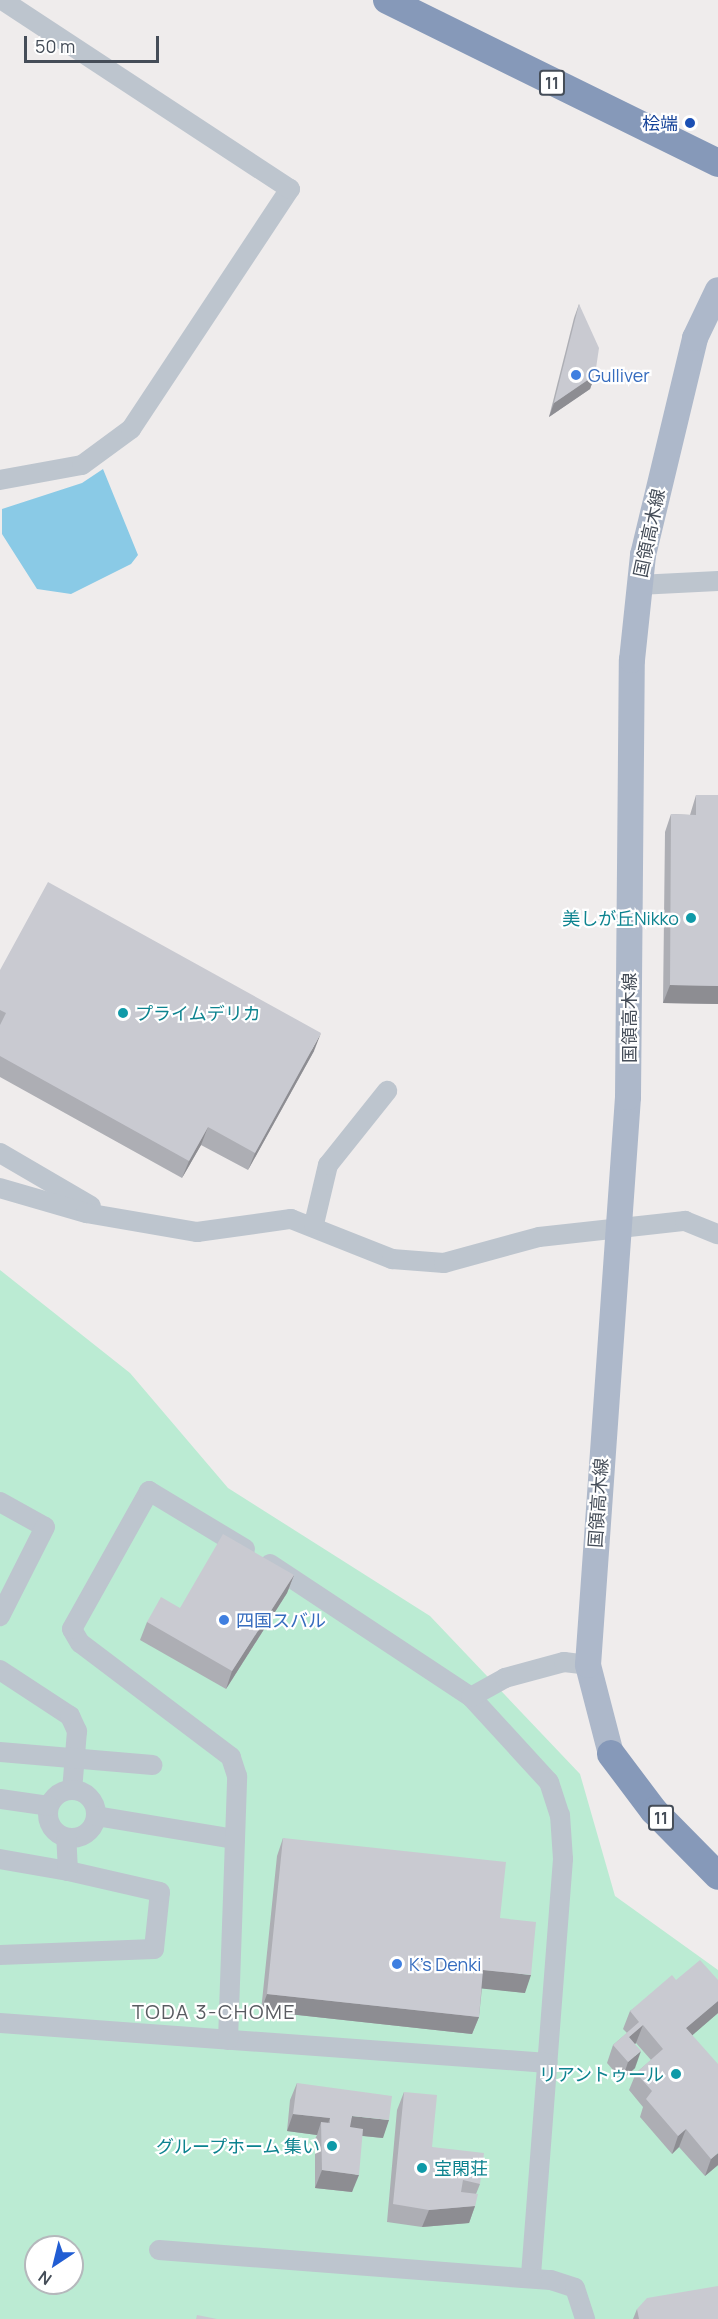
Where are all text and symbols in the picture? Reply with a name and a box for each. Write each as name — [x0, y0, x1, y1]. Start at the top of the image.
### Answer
scale bar — [27, 24, 162, 62]
text: 50 m — [35, 34, 75, 58]
road number: 11 — [538, 70, 566, 96]
place label: 桧端 — [642, 112, 678, 134]
marker: 桧端 — [683, 116, 697, 130]
place label: Gulliver — [588, 364, 650, 386]
marker: Gulliver — [569, 368, 583, 382]
street label: 国領高木線 — [629, 487, 669, 579]
place label: 美しが丘Nikko — [562, 907, 679, 929]
marker: 美しが丘Nikko — [684, 911, 698, 925]
street label: 国領高木線 — [618, 973, 640, 1063]
place label: プライムデリカ — [135, 1002, 261, 1024]
marker: プライムデリカ — [116, 1006, 130, 1020]
street label: 国領高木線 — [584, 1457, 612, 1549]
place label: 四国スバル — [236, 1609, 326, 1631]
marker: 四国スバル — [217, 1613, 231, 1627]
road number: 11 — [648, 1805, 674, 1831]
place label: K's Denki — [409, 1953, 481, 1975]
marker: K's Denki — [390, 1957, 404, 1971]
district label: TODA 3-CHOME — [132, 1999, 296, 2023]
place label: リアントゥール — [538, 2063, 664, 2085]
marker: リアントゥール — [669, 2067, 683, 2081]
place label: グループホーム 集い — [154, 2135, 320, 2157]
marker: グループホーム 集い — [325, 2139, 339, 2153]
place label: 宝閑荘 — [434, 2157, 488, 2179]
marker: 宝閑荘 — [415, 2161, 429, 2175]
north arrow — [24, 2235, 84, 2295]
text: N — [34, 2266, 56, 2290]

